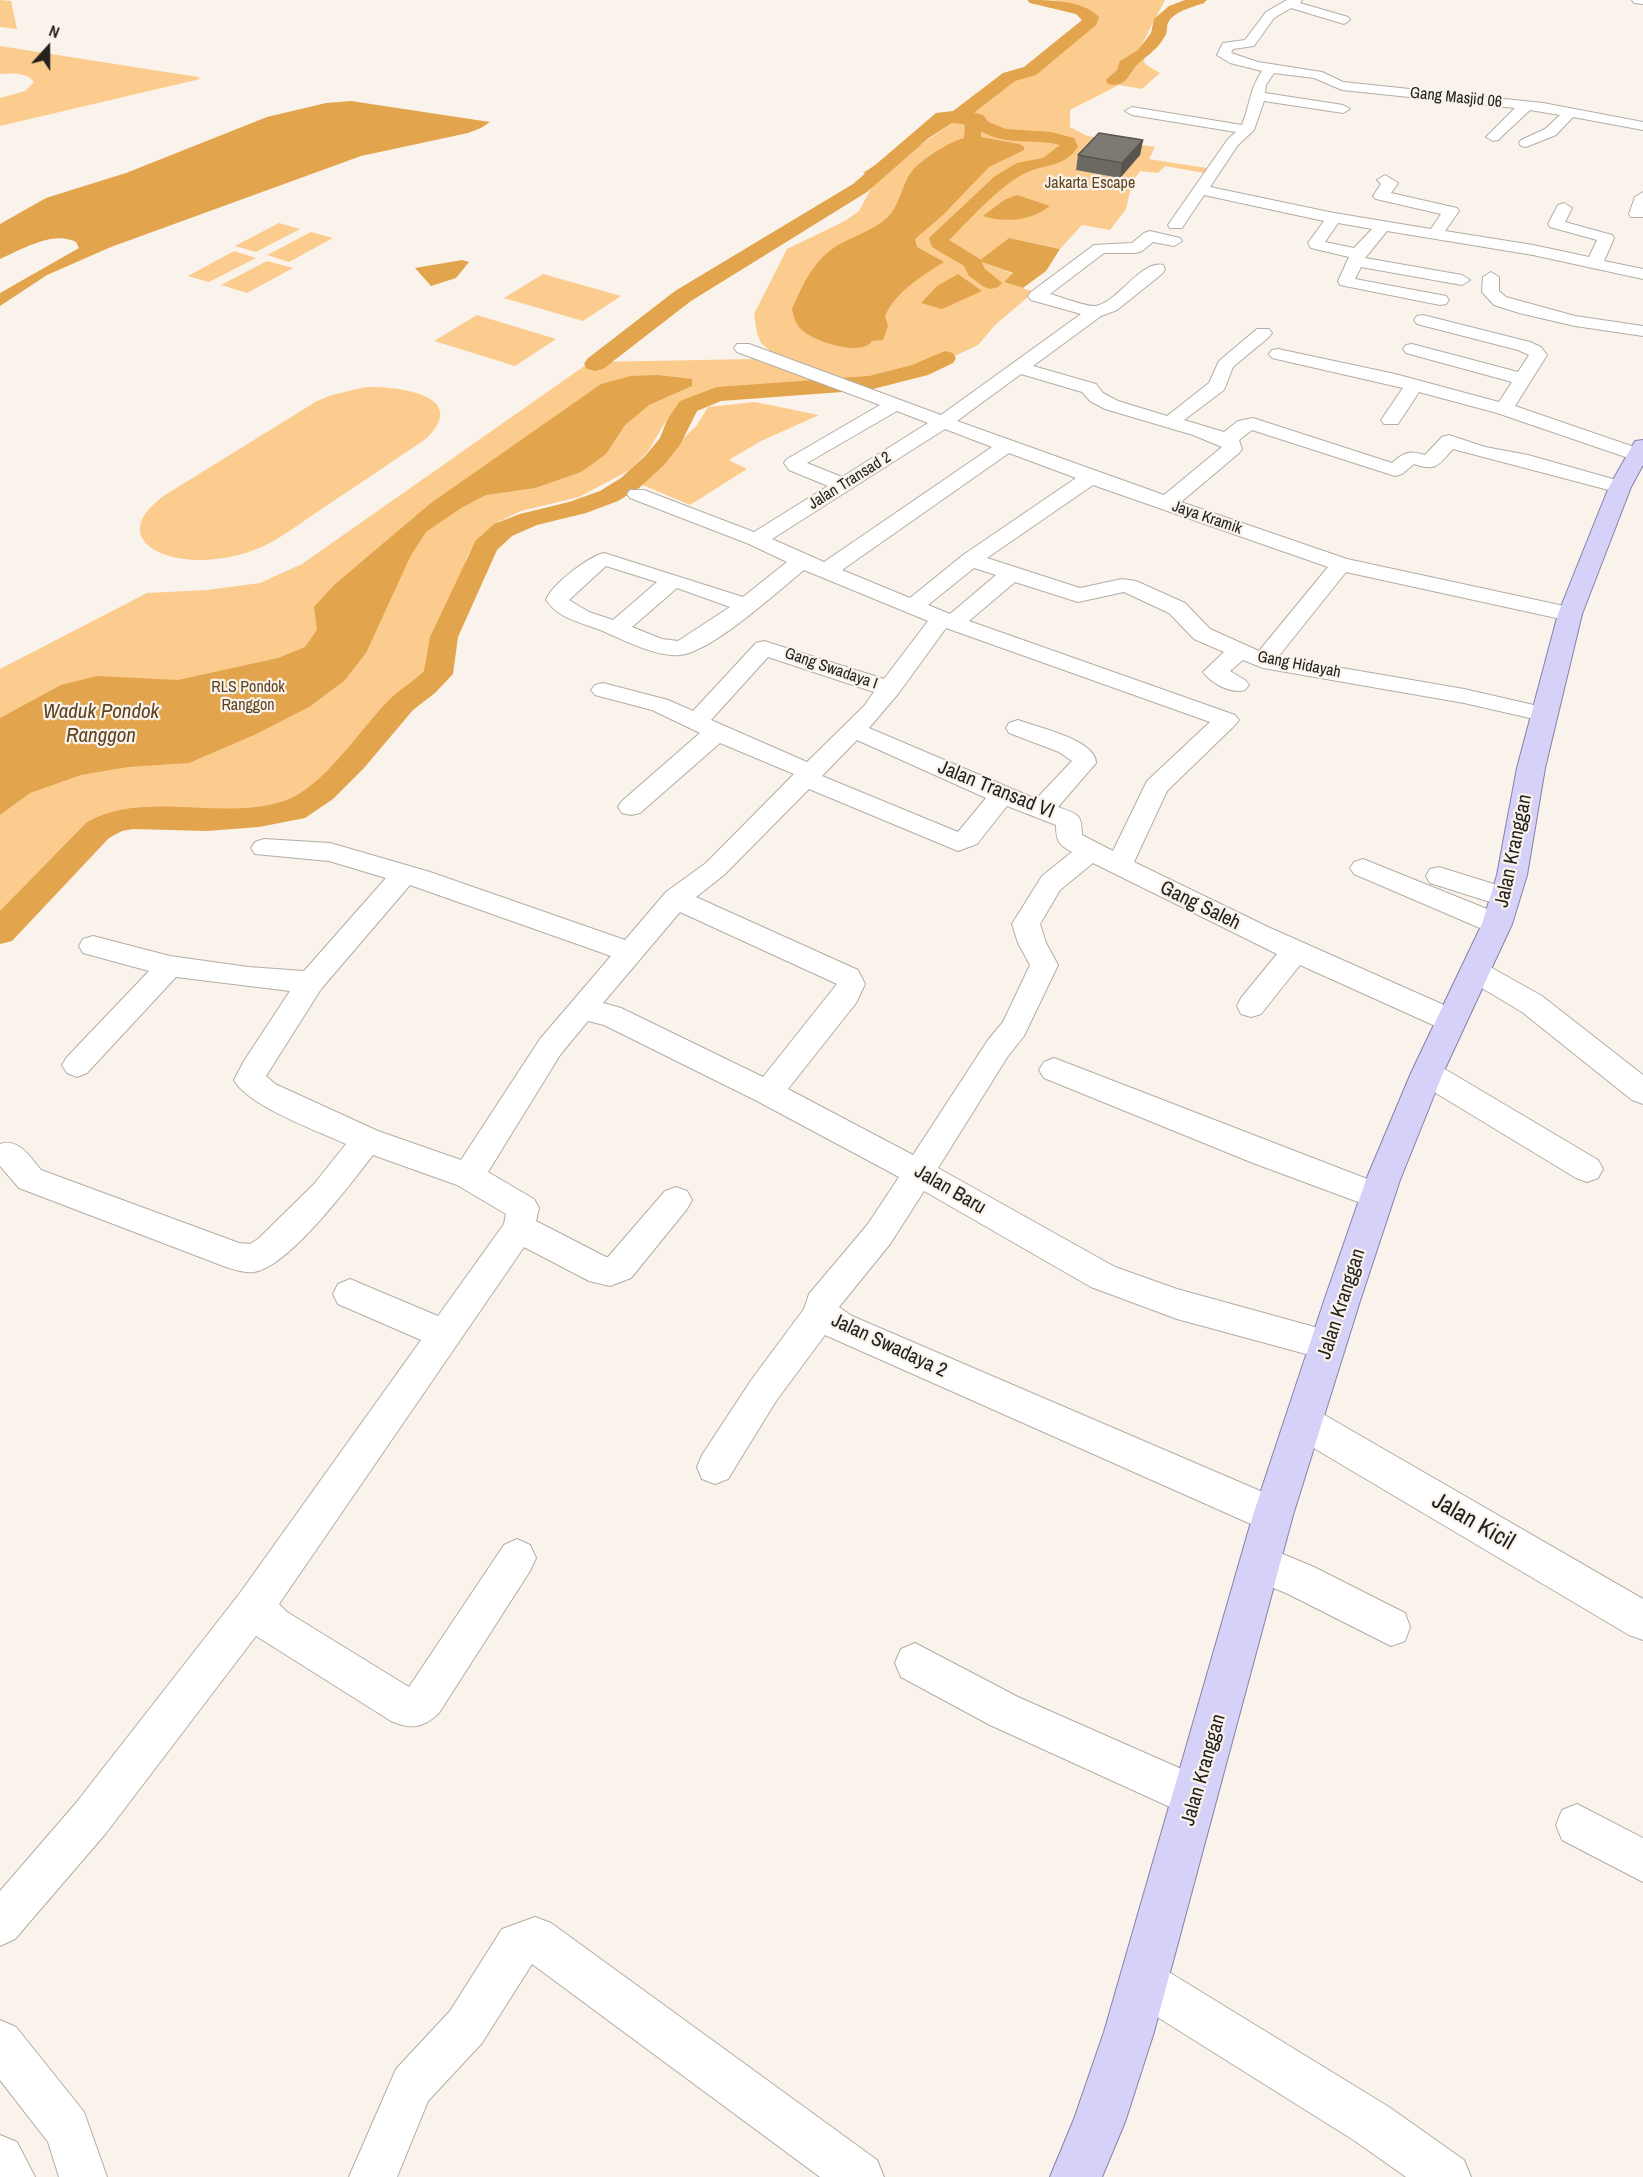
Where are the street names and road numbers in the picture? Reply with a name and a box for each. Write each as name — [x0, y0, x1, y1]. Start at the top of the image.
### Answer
street label: Gang Masjid 06 — [1409, 84, 1503, 112]
street label: Jalan Transad 2 — [805, 448, 895, 514]
street label: Jaya Kramik — [1169, 497, 1245, 539]
street label: Gang Swadaya I — [782, 644, 880, 694]
street label: Gang Hidayah — [1256, 648, 1342, 682]
street label: Jalan Transad VI — [934, 756, 1058, 824]
street label: Jalan Kranggan — [1490, 792, 1538, 910]
street label: Gang Saleh — [1156, 876, 1244, 936]
street label: Jalan Baru — [910, 1160, 990, 1220]
street label: Jalan Kranggan — [1313, 1246, 1371, 1362]
street label: Jalan Swadaya 2 — [827, 1309, 951, 1383]
street label: Jalan Kicil — [1426, 1487, 1520, 1557]
street label: Jalan Kranggan — [1177, 1711, 1231, 1829]

